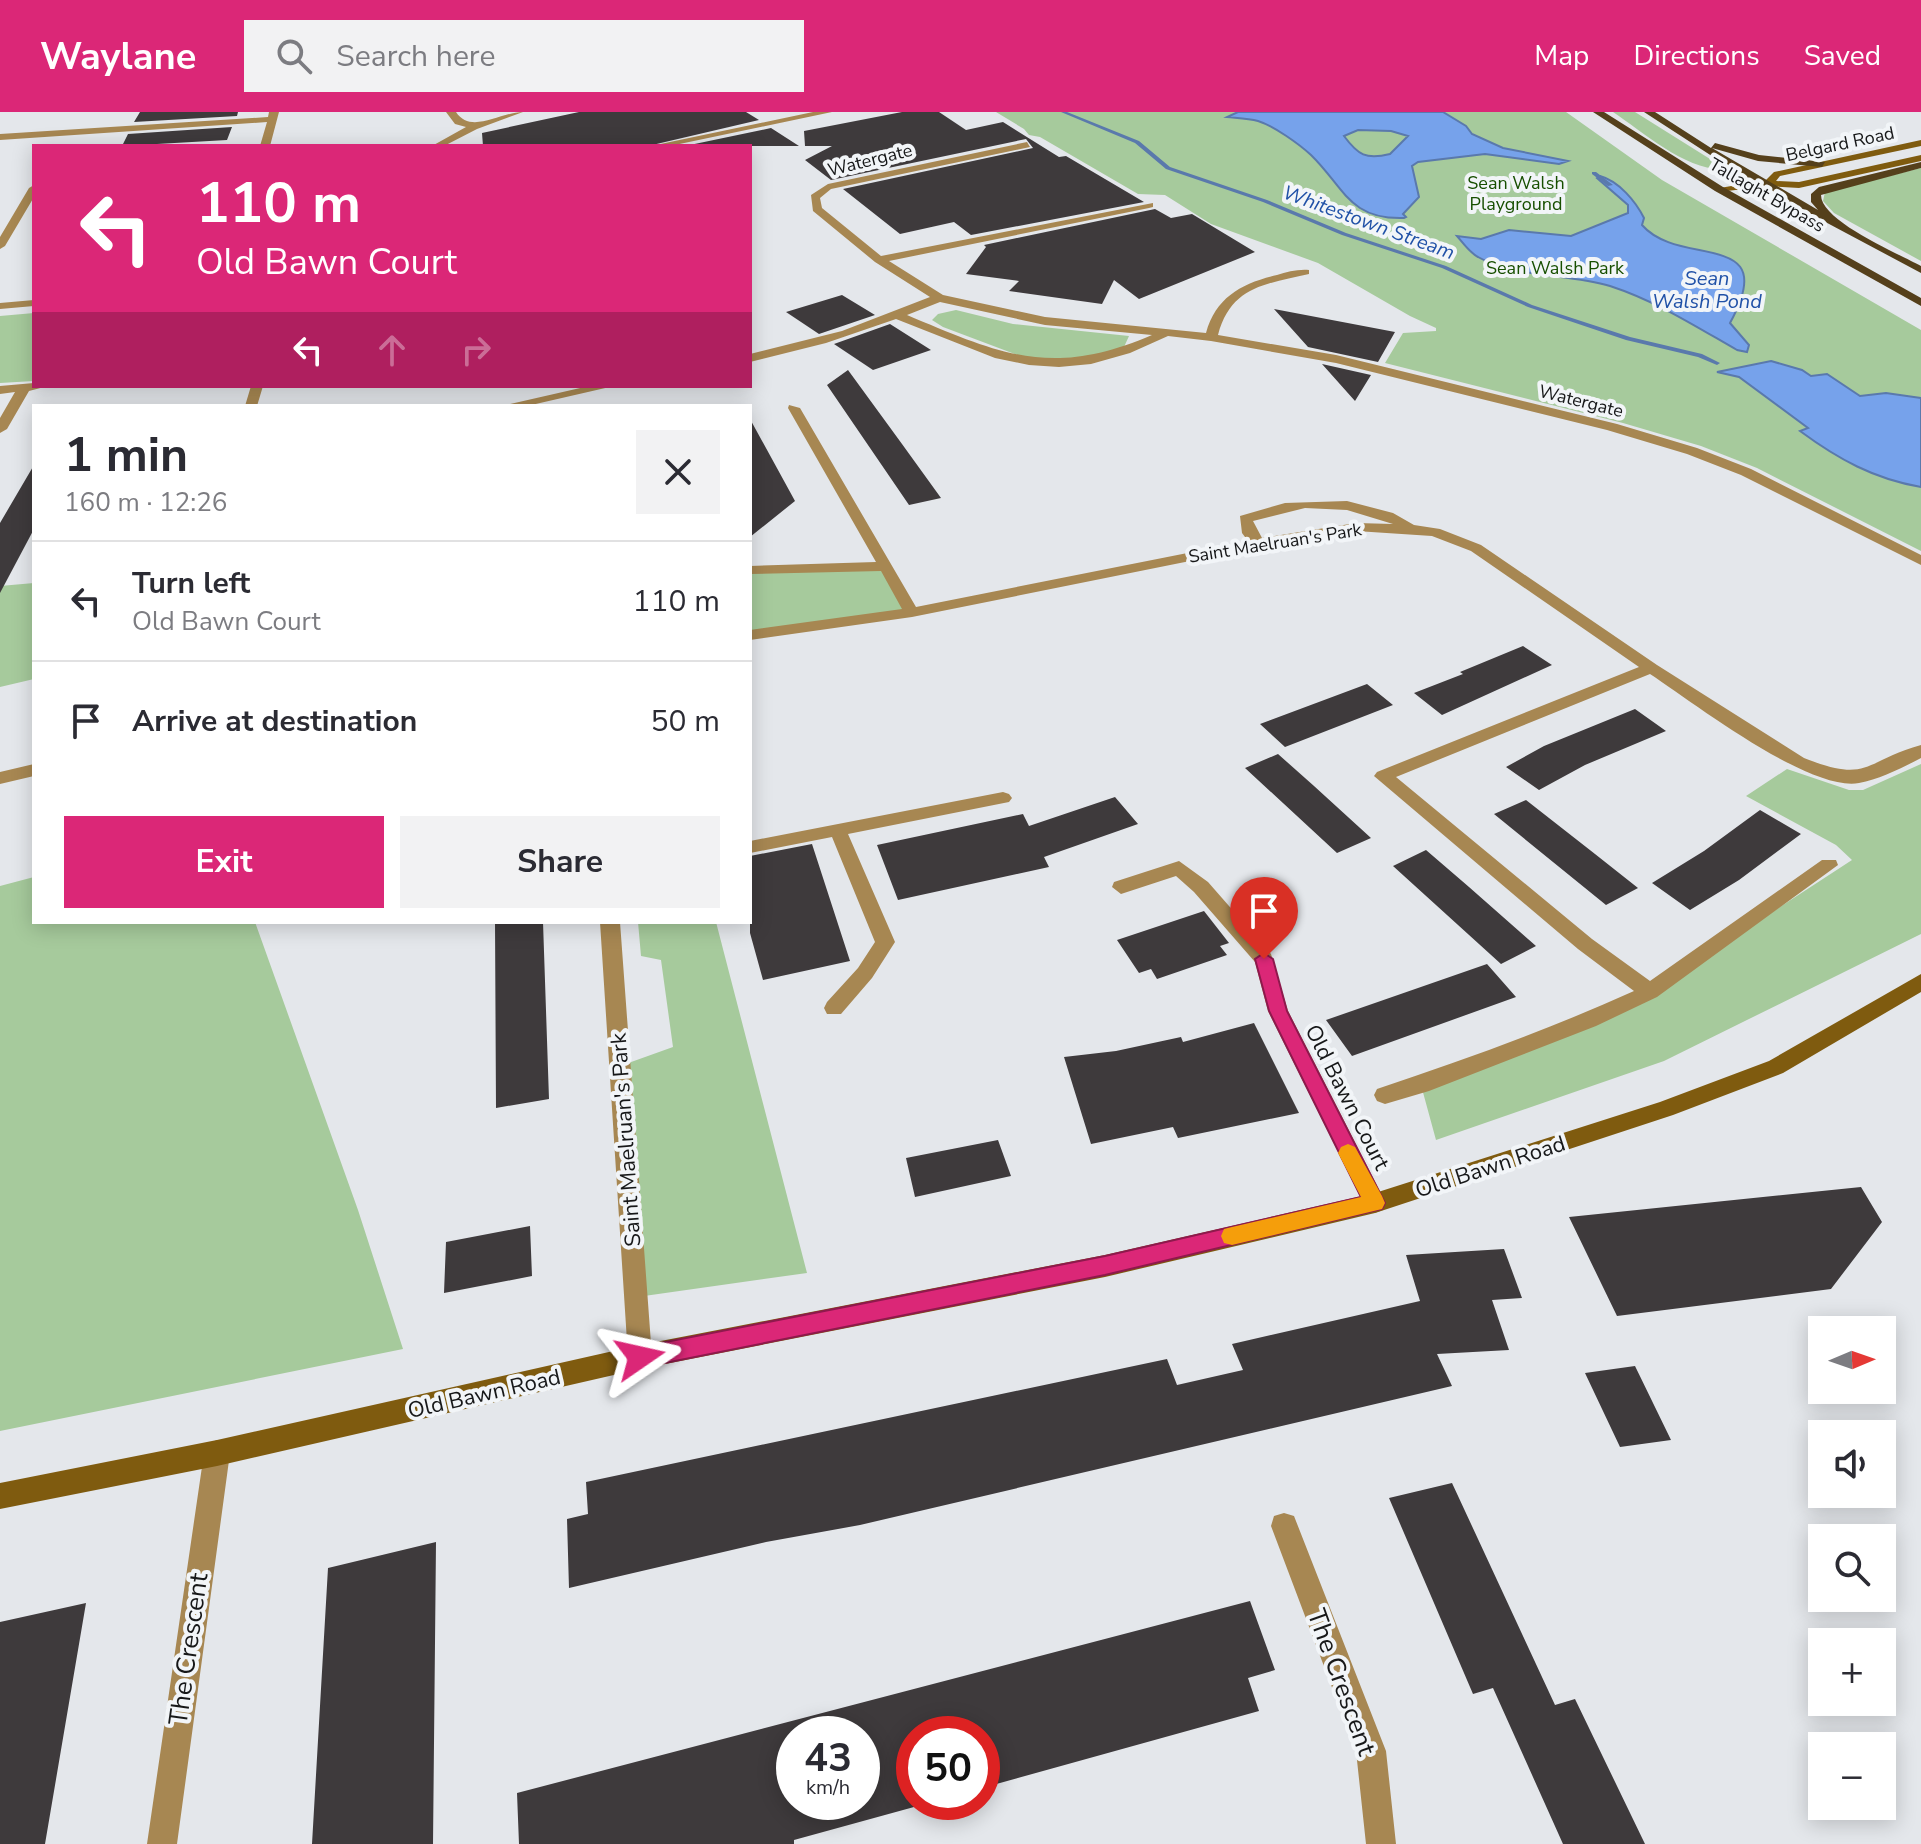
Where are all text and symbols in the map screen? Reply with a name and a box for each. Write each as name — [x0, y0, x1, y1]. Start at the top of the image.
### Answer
search box — [244, 20, 804, 92]
text: Waylane — [40, 31, 196, 82]
icon: search — [272, 34, 316, 78]
text: Search here — [336, 36, 495, 77]
text: Map — [1534, 37, 1589, 75]
text: Directions — [1633, 37, 1760, 75]
text: Saved — [1804, 37, 1881, 75]
street label: Belgard Road — [1784, 121, 1896, 167]
street label: Watergate — [825, 138, 915, 182]
street label: Tallaght Bypass — [1705, 152, 1829, 238]
text: 110 m — [196, 165, 361, 242]
park label: Sean Walsh Playground — [1467, 171, 1565, 216]
icon: left — [64, 176, 168, 280]
water label: Whitestown Stream — [1279, 179, 1458, 266]
text: Old Bawn Court — [196, 238, 457, 287]
park label: Sean Walsh Park — [1486, 256, 1625, 280]
water label: Sean Walsh Pond — [1652, 265, 1762, 315]
icon: left — [286, 328, 330, 372]
icon: ahead — [370, 328, 414, 372]
icon: right — [454, 328, 498, 372]
street label: Watergate — [1536, 379, 1626, 423]
text: 1 min — [64, 422, 188, 488]
button: close — [636, 430, 720, 514]
text: 160 m · 12:26 — [64, 485, 227, 520]
street label: Saint Maelruan's Park — [1187, 517, 1364, 569]
text: Turn left — [132, 563, 250, 604]
icon: left — [64, 579, 108, 623]
text: 110 m — [633, 581, 720, 622]
text: Old Bawn Court — [132, 604, 321, 639]
icon: arrive — [64, 699, 108, 743]
text: Arrive at destination — [132, 701, 417, 742]
text: 50 m — [651, 701, 720, 742]
button: Exit — [64, 816, 384, 908]
button: Share — [400, 816, 720, 908]
pin — [1230, 877, 1298, 959]
icon: arrive — [1242, 889, 1286, 933]
street label: Old Bawn Court — [1298, 1020, 1397, 1176]
street label: Saint Maelruan's Park — [603, 1031, 648, 1248]
street label: Old Bawn Road — [1411, 1129, 1569, 1205]
position arrow — [598, 1315, 682, 1399]
north arrow — [1808, 1316, 1896, 1404]
map controls — [1808, 1316, 1896, 1820]
street label: Old Bawn Road — [405, 1362, 564, 1426]
button: sound — [1808, 1420, 1896, 1508]
button: search — [1808, 1524, 1896, 1612]
street label: The Crescent — [160, 1570, 217, 1727]
street label: The Crescent — [1299, 1604, 1385, 1761]
button: + — [1808, 1628, 1896, 1716]
speed limit sign: 50 — [896, 1716, 1000, 1820]
text: 43 — [804, 1731, 852, 1785]
button: − — [1808, 1732, 1896, 1820]
text: km/h — [806, 1774, 850, 1801]

